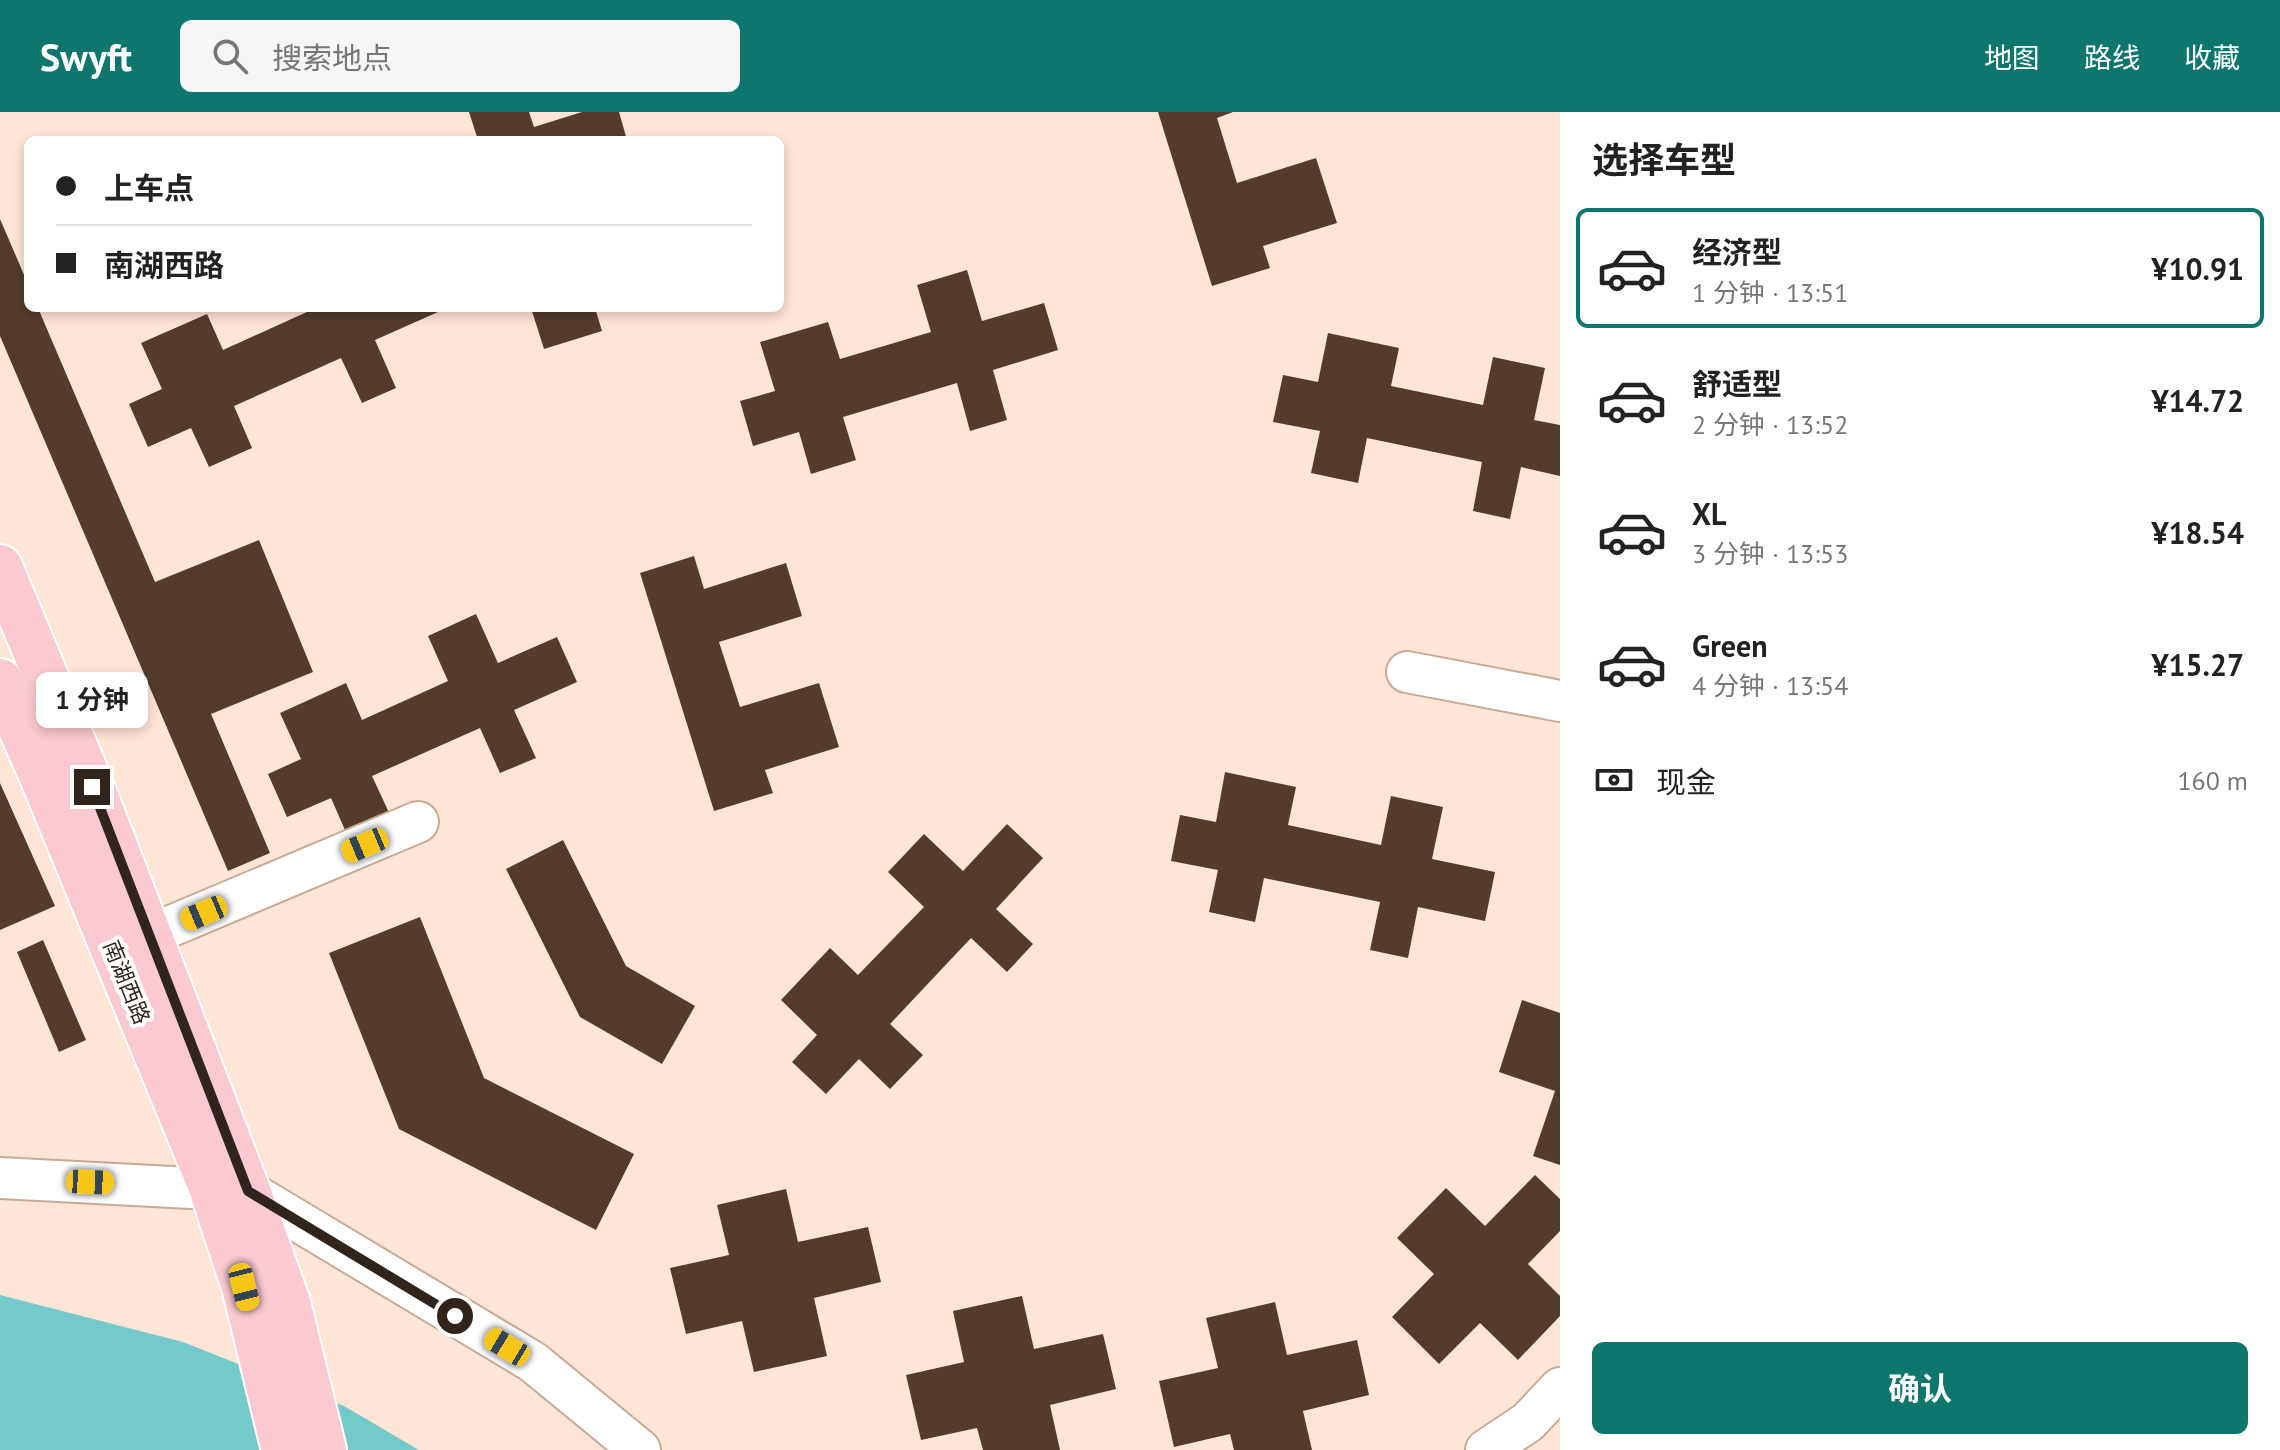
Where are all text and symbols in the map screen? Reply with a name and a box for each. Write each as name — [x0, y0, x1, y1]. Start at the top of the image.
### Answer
search box — [180, 20, 740, 92]
text: Swyft — [40, 32, 132, 81]
icon: search — [208, 34, 252, 78]
text: 搜索地点 — [272, 38, 392, 77]
text: 地图 — [1984, 39, 2040, 76]
text: 路线 — [2084, 39, 2140, 76]
text: 收藏 — [2184, 39, 2240, 76]
text: 选择车型 — [1592, 136, 1736, 183]
text: 上车点 — [104, 168, 194, 207]
icon: car — [1596, 232, 1668, 304]
text: 经济型 — [1692, 232, 1782, 271]
text: 南湖西路 — [104, 245, 224, 284]
text: ¥10.91 — [2152, 249, 2244, 288]
text: 1 分钟 · 13:51 — [1692, 276, 1848, 309]
icon: car — [1596, 364, 1668, 436]
text: 舒适型 — [1692, 364, 1782, 403]
text: ¥14.72 — [2152, 381, 2244, 420]
text: 2 分钟 · 13:52 — [1692, 408, 1848, 441]
text: XL — [1692, 494, 1726, 533]
icon: car — [1596, 496, 1668, 568]
text: ¥18.54 — [2152, 513, 2244, 552]
text: 3 分钟 · 13:53 — [1692, 537, 1848, 570]
text: Green — [1692, 626, 1767, 665]
icon: car — [1596, 628, 1668, 700]
text: ¥15.27 — [2152, 645, 2244, 684]
text: 4 分钟 · 13:54 — [1692, 669, 1848, 702]
callout: 1 分钟 — [36, 671, 148, 727]
text: 1 分钟 — [55, 683, 129, 716]
icon: cash — [1592, 758, 1636, 802]
text: 现金 — [1656, 762, 1716, 801]
text: 160 m — [2177, 764, 2248, 797]
route end — [74, 769, 110, 805]
car — [338, 825, 392, 865]
car — [177, 893, 231, 933]
street label: 南湖西路 — [98, 936, 156, 1028]
car — [66, 1169, 114, 1195]
car — [227, 1261, 261, 1313]
route start — [437, 1298, 473, 1334]
car — [480, 1324, 534, 1370]
button: 确认 — [1592, 1342, 2248, 1434]

